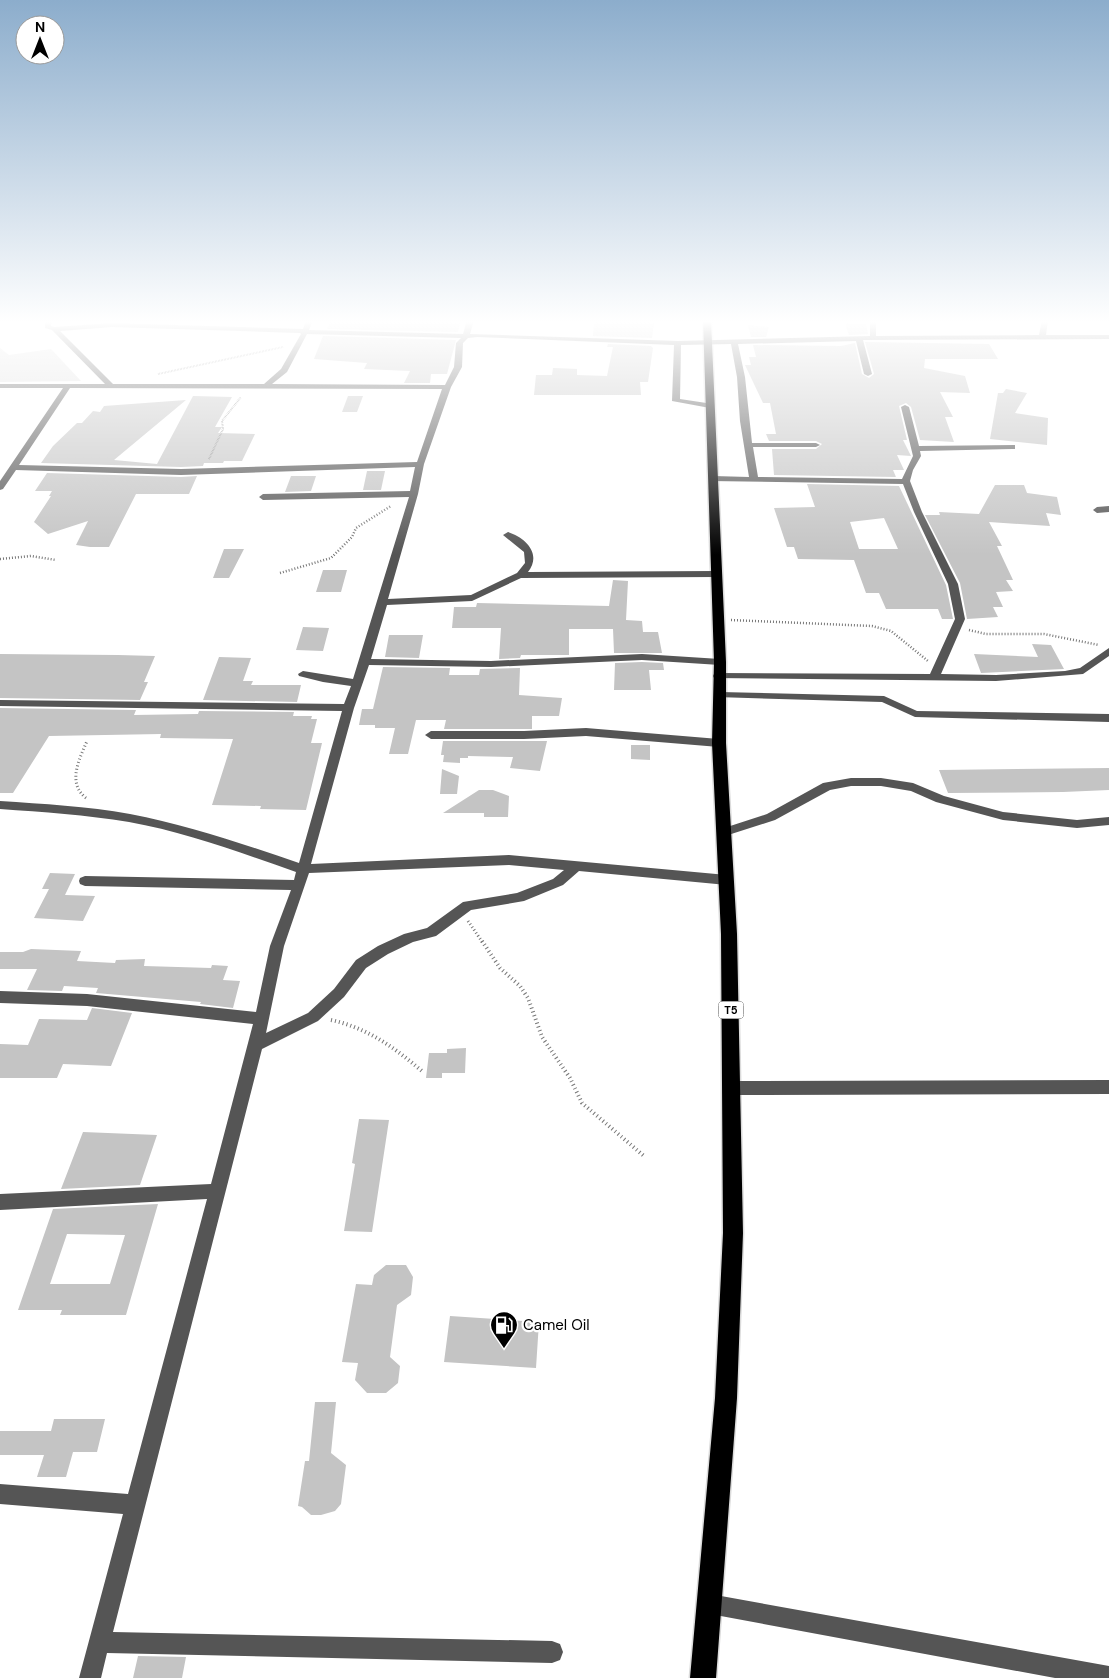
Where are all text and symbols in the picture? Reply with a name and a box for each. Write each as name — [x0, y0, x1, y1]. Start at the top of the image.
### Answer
north arrow — [15, 15, 65, 65]
text: N — [35, 18, 45, 36]
road number: T5 — [718, 1002, 744, 1018]
fuel station icon: Camel Oil — [489, 1310, 519, 1349]
place label: Camel Oil — [523, 1315, 590, 1335]

